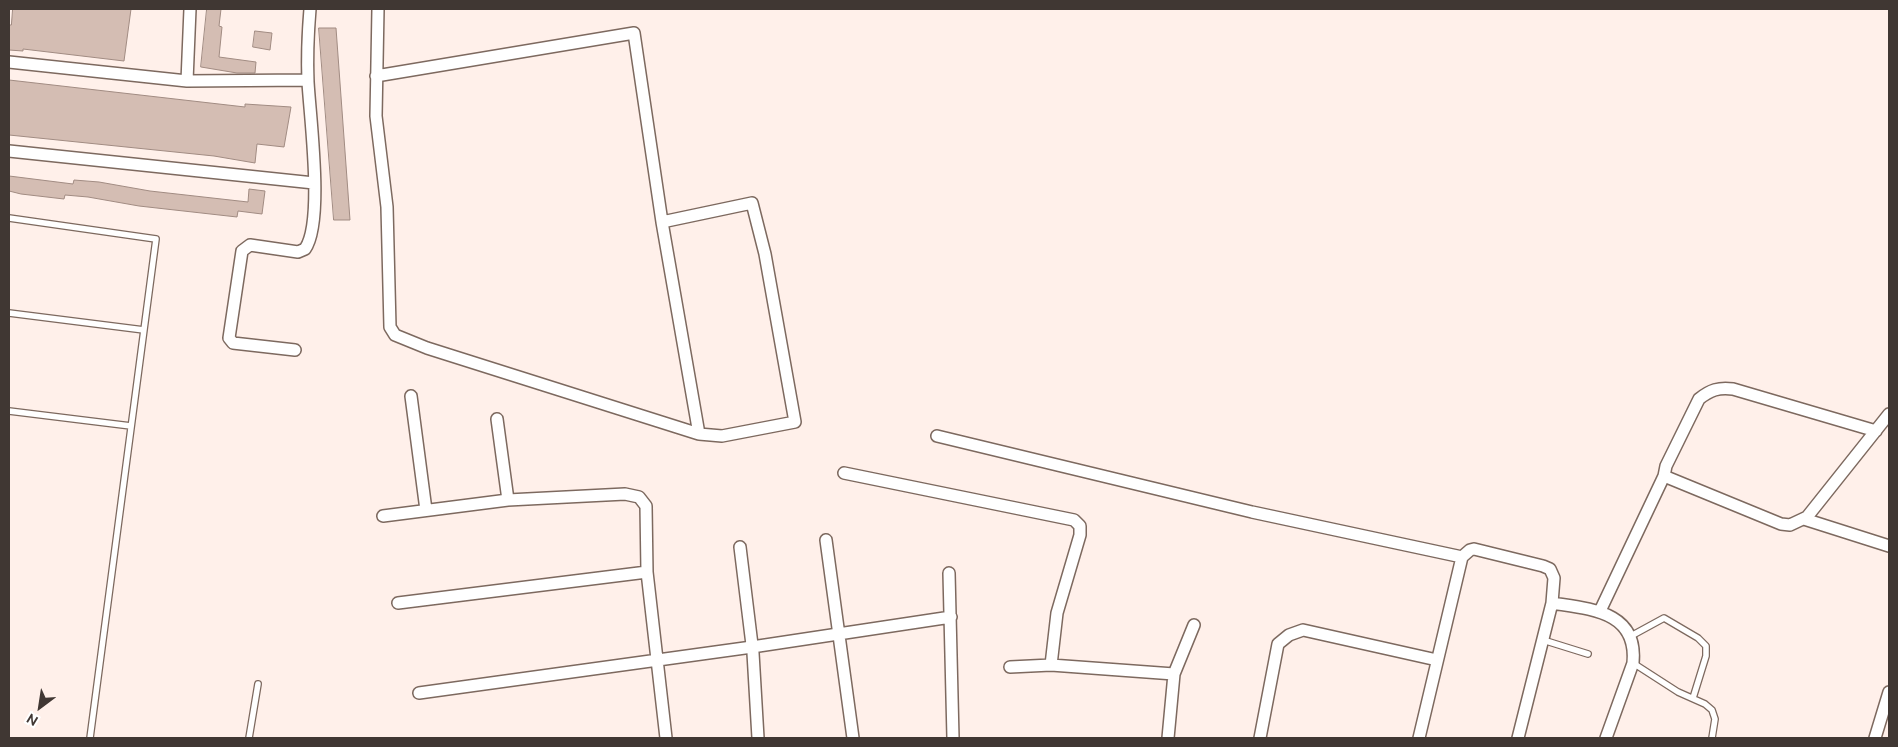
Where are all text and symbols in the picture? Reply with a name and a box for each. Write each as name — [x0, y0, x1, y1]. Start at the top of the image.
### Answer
north arrow — [15, 682, 65, 732]
text: N — [24, 710, 41, 729]

